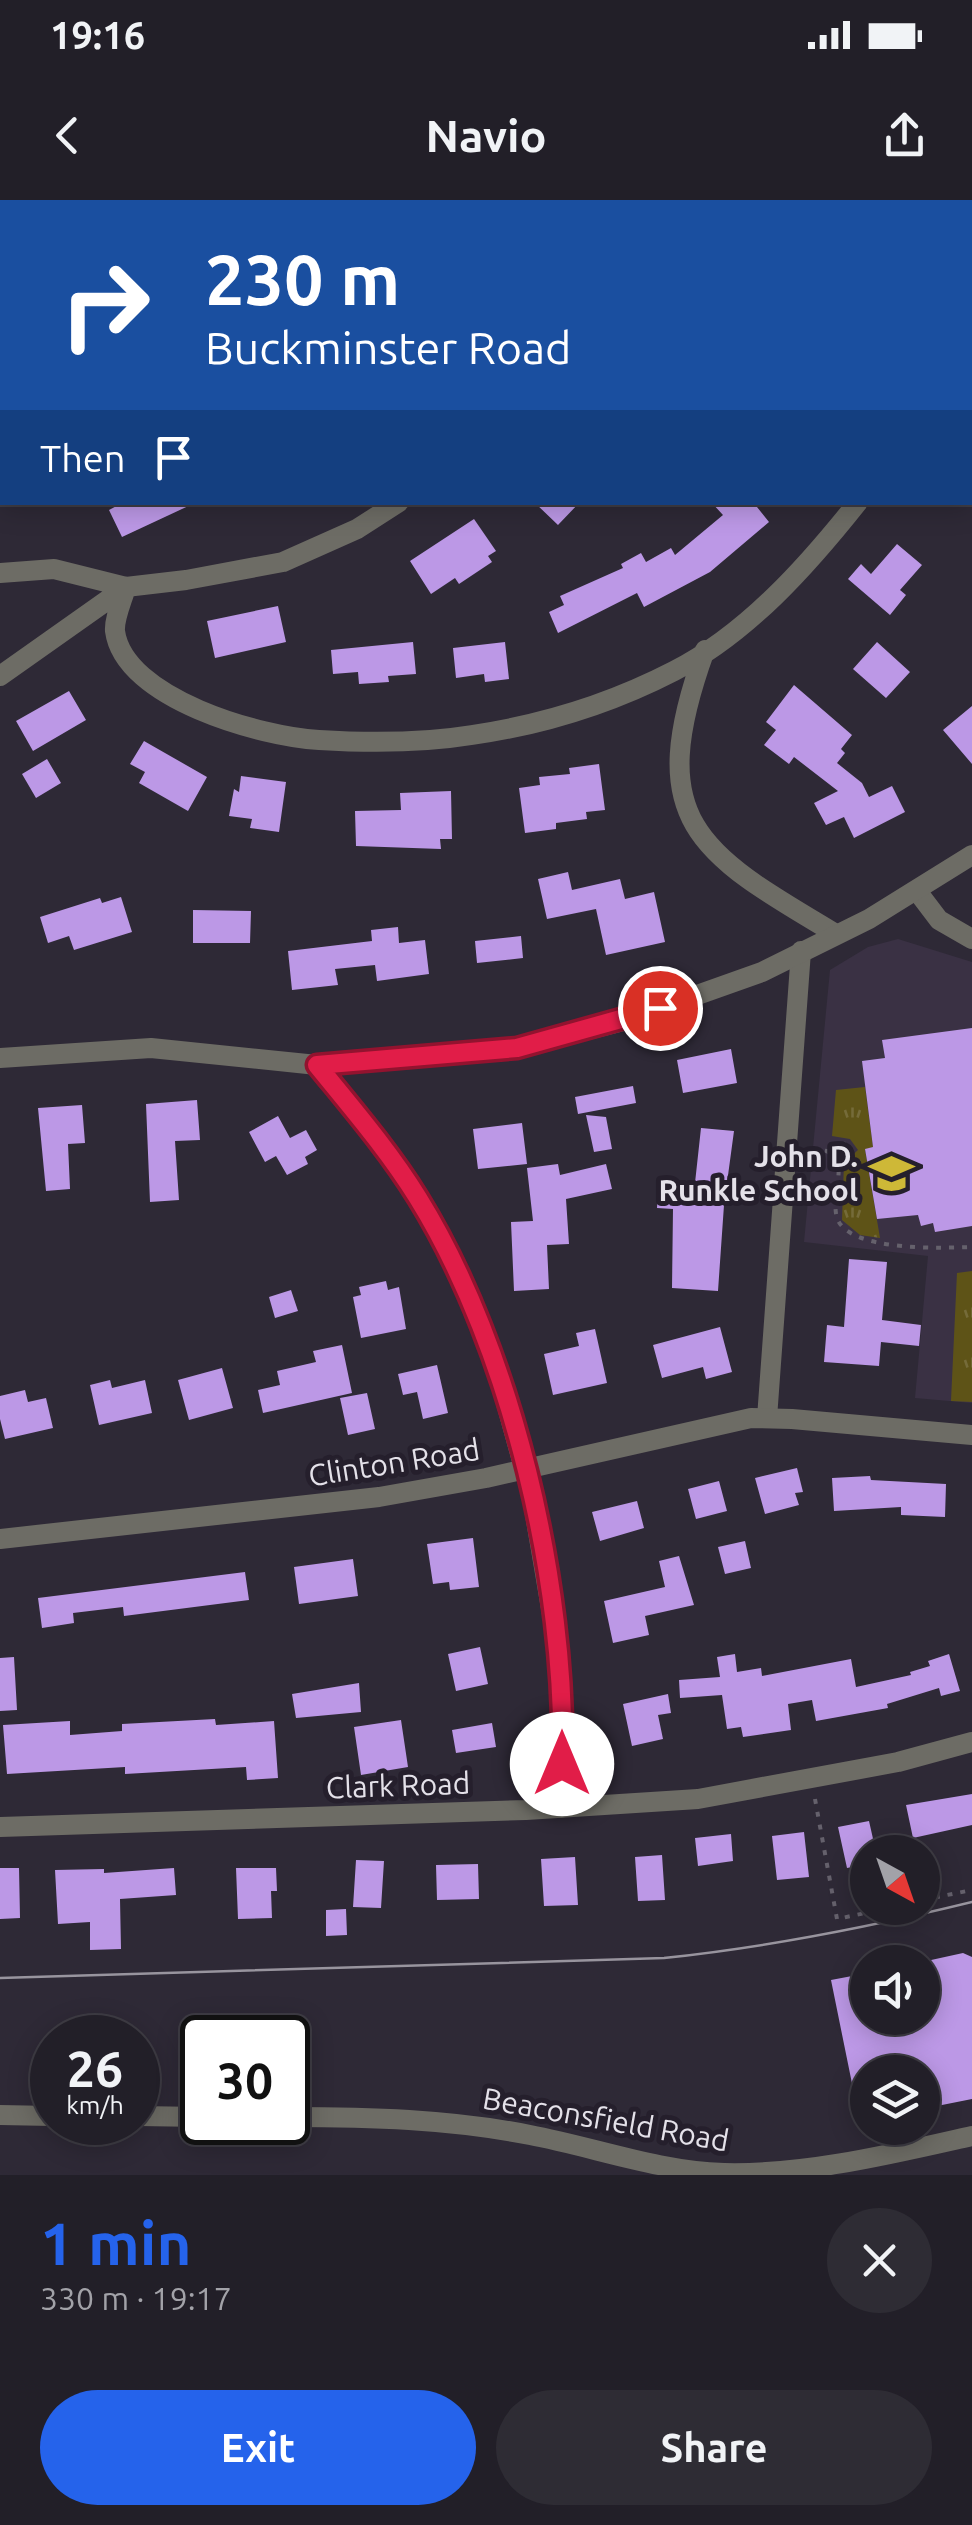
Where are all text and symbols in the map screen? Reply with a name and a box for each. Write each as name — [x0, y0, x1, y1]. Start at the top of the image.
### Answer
text: 19:16 — [50, 14, 145, 56]
icon: back — [40, 108, 95, 163]
icon: share — [877, 108, 932, 163]
text: Navio — [425, 110, 547, 161]
icon: right — [40, 240, 170, 370]
text: 230 m — [205, 240, 400, 318]
text: Buckminster Road — [205, 322, 571, 373]
icon: arrive — [146, 430, 201, 485]
text: Then — [40, 437, 126, 479]
pin — [618, 966, 703, 1051]
icon: arrive — [633, 981, 688, 1036]
place label: John D. Runkle School — [659, 1139, 858, 1207]
school or university icon: John D. Runkle School — [867, 1149, 915, 1197]
street label: Clinton Road — [306, 1432, 482, 1492]
position arrow — [510, 1712, 614, 1816]
street label: Clark Road — [325, 1765, 471, 1805]
north arrow — [850, 1835, 940, 1925]
map controls — [850, 1835, 940, 2145]
button: sound — [850, 1945, 940, 2035]
speed limit sign: 30 — [180, 2015, 310, 2145]
text: 26 — [67, 2040, 123, 2096]
button: layers — [850, 2055, 940, 2145]
street label: Beaconsfield Road — [480, 2081, 732, 2157]
text: km/h — [66, 2091, 124, 2119]
button: close — [827, 2208, 932, 2313]
text: 1 min — [40, 2209, 192, 2276]
text: 330 m · 19:17 — [40, 2280, 232, 2316]
button: Exit — [40, 2390, 476, 2505]
button: Share — [496, 2390, 932, 2505]

